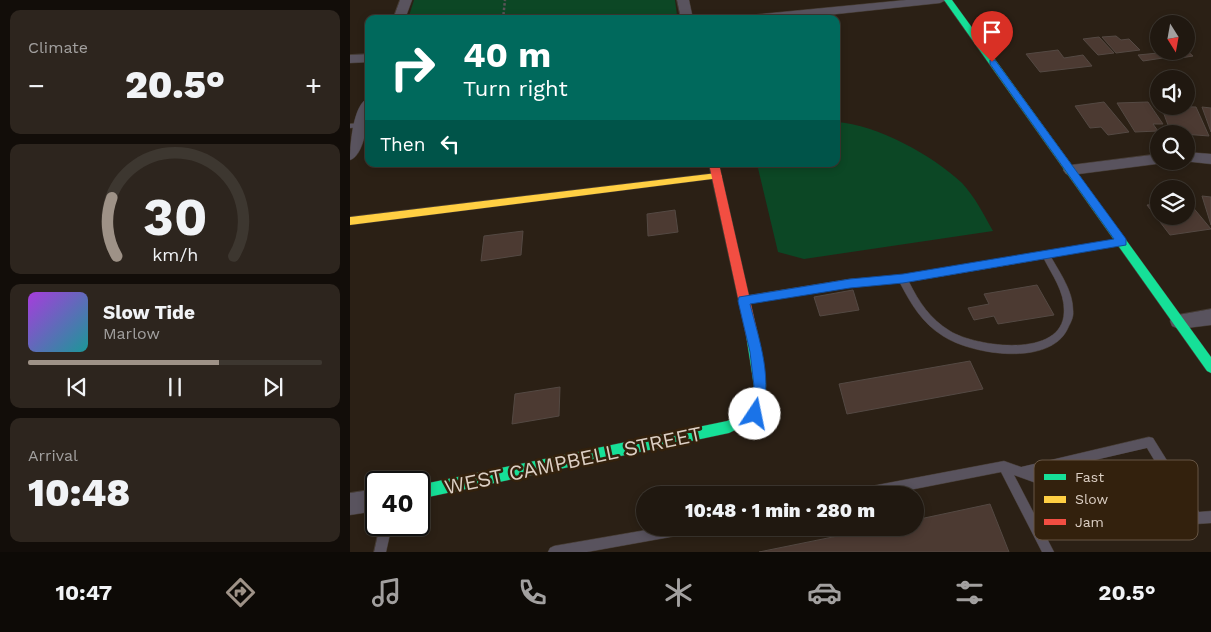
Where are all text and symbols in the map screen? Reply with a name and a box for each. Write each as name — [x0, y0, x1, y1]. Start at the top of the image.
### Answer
pin — [971, 11, 1013, 62]
north arrow — [1150, 15, 1195, 60]
map controls — [1150, 15, 1195, 225]
icon: arrive — [978, 18, 1006, 46]
text: 40 m — [463, 34, 551, 76]
icon: right — [380, 35, 445, 100]
text: Climate — [28, 38, 88, 57]
text: 20.5° — [125, 63, 225, 107]
text: − — [28, 69, 45, 102]
text: + — [305, 69, 322, 102]
button: sound — [1150, 70, 1195, 115]
text: Turn right — [463, 76, 568, 101]
button: search — [1150, 125, 1195, 170]
icon: left — [436, 130, 464, 158]
text: Then — [380, 133, 426, 156]
button: layers — [1150, 180, 1195, 225]
text: 30 — [143, 187, 207, 248]
text: km/h — [152, 244, 198, 265]
text: Slow Tide — [103, 301, 195, 324]
text: Marlow — [103, 324, 160, 343]
icon: previous — [63, 373, 91, 401]
icon: pause — [161, 373, 189, 401]
icon: next — [259, 373, 287, 401]
position arrow — [728, 387, 780, 439]
street label: WEST CAMPBELL STREET — [442, 420, 704, 500]
text: Arrival — [28, 446, 78, 465]
legend — [1034, 460, 1198, 540]
text: Fast — [1075, 469, 1104, 485]
text: 10:48 — [28, 471, 130, 515]
speed limit sign: 40 — [365, 471, 430, 536]
text: Slow — [1075, 491, 1108, 507]
text: 10:48 · 1 min · 280 m — [685, 499, 875, 522]
text: Jam — [1075, 514, 1104, 530]
icon: directions — [223, 575, 258, 610]
icon: music — [369, 575, 404, 610]
icon: phone — [515, 575, 550, 610]
icon: climate — [661, 575, 696, 610]
icon: car — [807, 575, 842, 610]
icon: filters — [952, 575, 987, 610]
text: 10:47 — [55, 580, 112, 605]
text: 20.5° — [1098, 580, 1156, 605]

